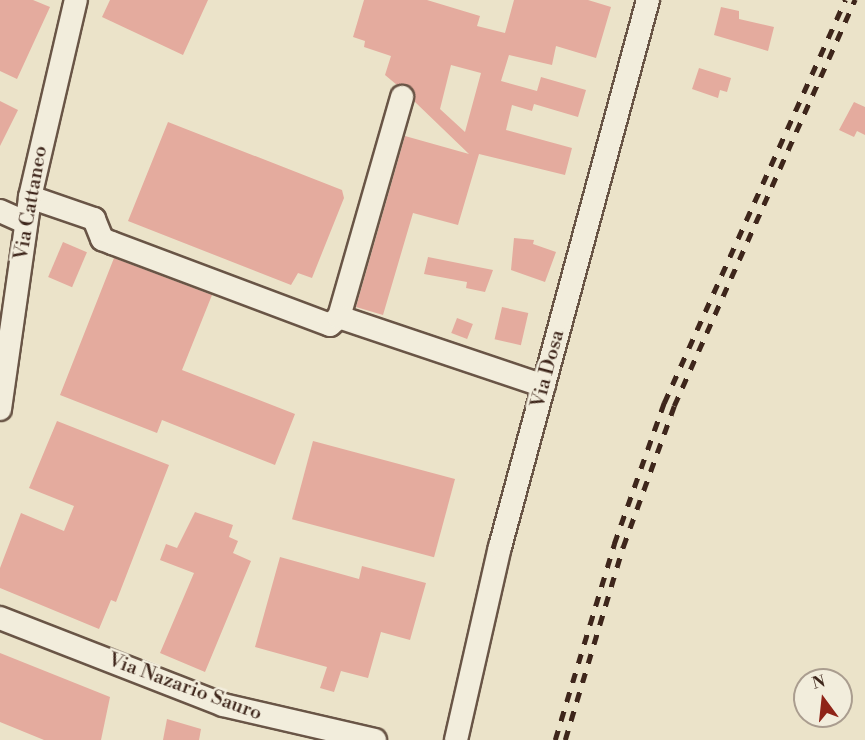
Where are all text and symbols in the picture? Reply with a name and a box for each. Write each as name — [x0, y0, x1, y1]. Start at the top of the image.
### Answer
street label: Via Cattaneo — [9, 144, 53, 262]
street label: Via Dosa — [526, 327, 570, 411]
street label: Via Nazario Sauro — [105, 648, 265, 726]
north arrow — [793, 668, 853, 728]
text: N — [810, 671, 828, 694]

